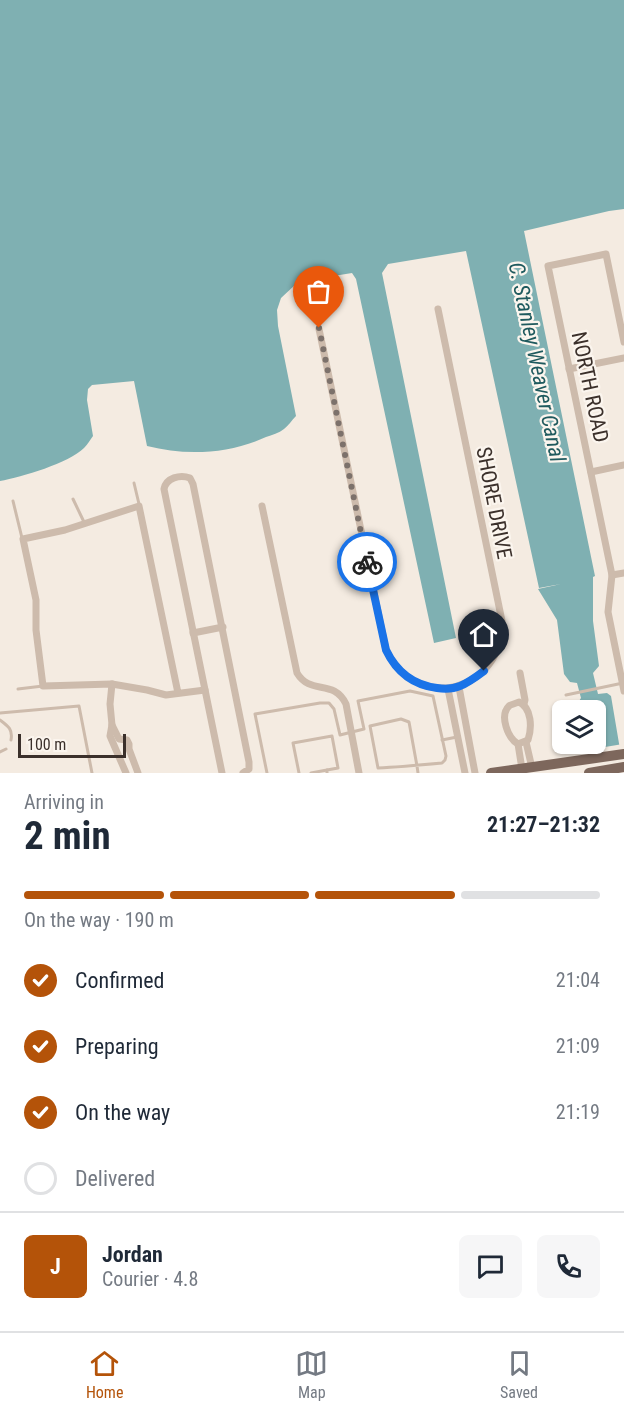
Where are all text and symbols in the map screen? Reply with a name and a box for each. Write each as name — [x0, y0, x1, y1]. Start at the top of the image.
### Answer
water label: C. Stanley Weaver Canal — [504, 260, 571, 465]
pin — [293, 266, 344, 328]
icon: bag — [302, 275, 335, 308]
street label: NORTH ROAD — [567, 330, 613, 444]
street label: SHORE DRIVE — [471, 445, 517, 561]
courier — [337, 532, 397, 592]
icon: bike — [351, 546, 384, 579]
pin — [458, 609, 509, 671]
icon: home — [467, 618, 500, 651]
map controls — [552, 700, 606, 754]
button: layers — [552, 700, 606, 754]
scale bar — [18, 731, 126, 758]
text: 100 m — [27, 735, 66, 754]
text: Arriving in — [24, 790, 104, 814]
text: 21:27–21:32 — [487, 812, 600, 837]
text: 2 min — [24, 813, 111, 859]
text: On the way · 190 m — [24, 908, 174, 932]
icon: check — [24, 964, 57, 997]
text: Confirmed — [75, 968, 164, 993]
text: 21:04 — [556, 968, 600, 992]
icon: check — [24, 1030, 57, 1063]
text: Preparing — [75, 1034, 159, 1059]
text: 21:09 — [556, 1034, 600, 1058]
icon: check — [24, 1096, 57, 1129]
text: On the way — [75, 1100, 170, 1125]
text: 21:19 — [556, 1100, 600, 1124]
text: Delivered — [75, 1166, 155, 1191]
button: chat — [459, 1235, 522, 1298]
button: phone — [537, 1235, 600, 1298]
text: Jordan — [102, 1242, 163, 1267]
text: J — [50, 1254, 61, 1279]
text: Courier · 4.8 — [102, 1267, 198, 1291]
tab: Home — [86, 1347, 123, 1402]
tab: Map — [295, 1347, 328, 1402]
tab: Saved — [500, 1347, 538, 1402]

